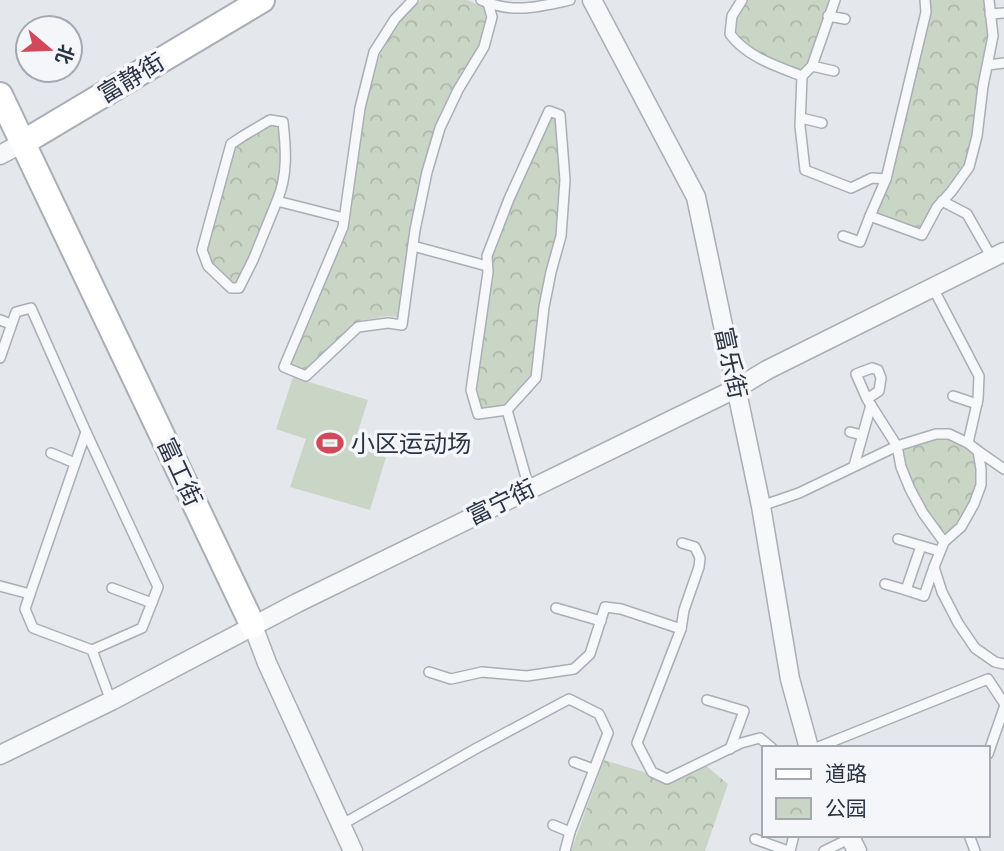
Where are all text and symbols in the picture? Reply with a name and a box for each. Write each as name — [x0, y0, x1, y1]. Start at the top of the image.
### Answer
north arrow — [14, 14, 84, 84]
text: 北 — [49, 41, 80, 68]
street label: 富静街 — [92, 45, 170, 111]
street label: 富乐街 — [707, 324, 755, 402]
place label: 小区运动场 — [351, 427, 471, 460]
sports icon: 小区运动场 — [315, 428, 345, 458]
street label: 富工街 — [150, 432, 210, 512]
street label: 富宁街 — [461, 471, 541, 533]
legend — [762, 746, 990, 837]
text: 道路 — [825, 759, 867, 788]
text: 公园 — [825, 794, 867, 823]

